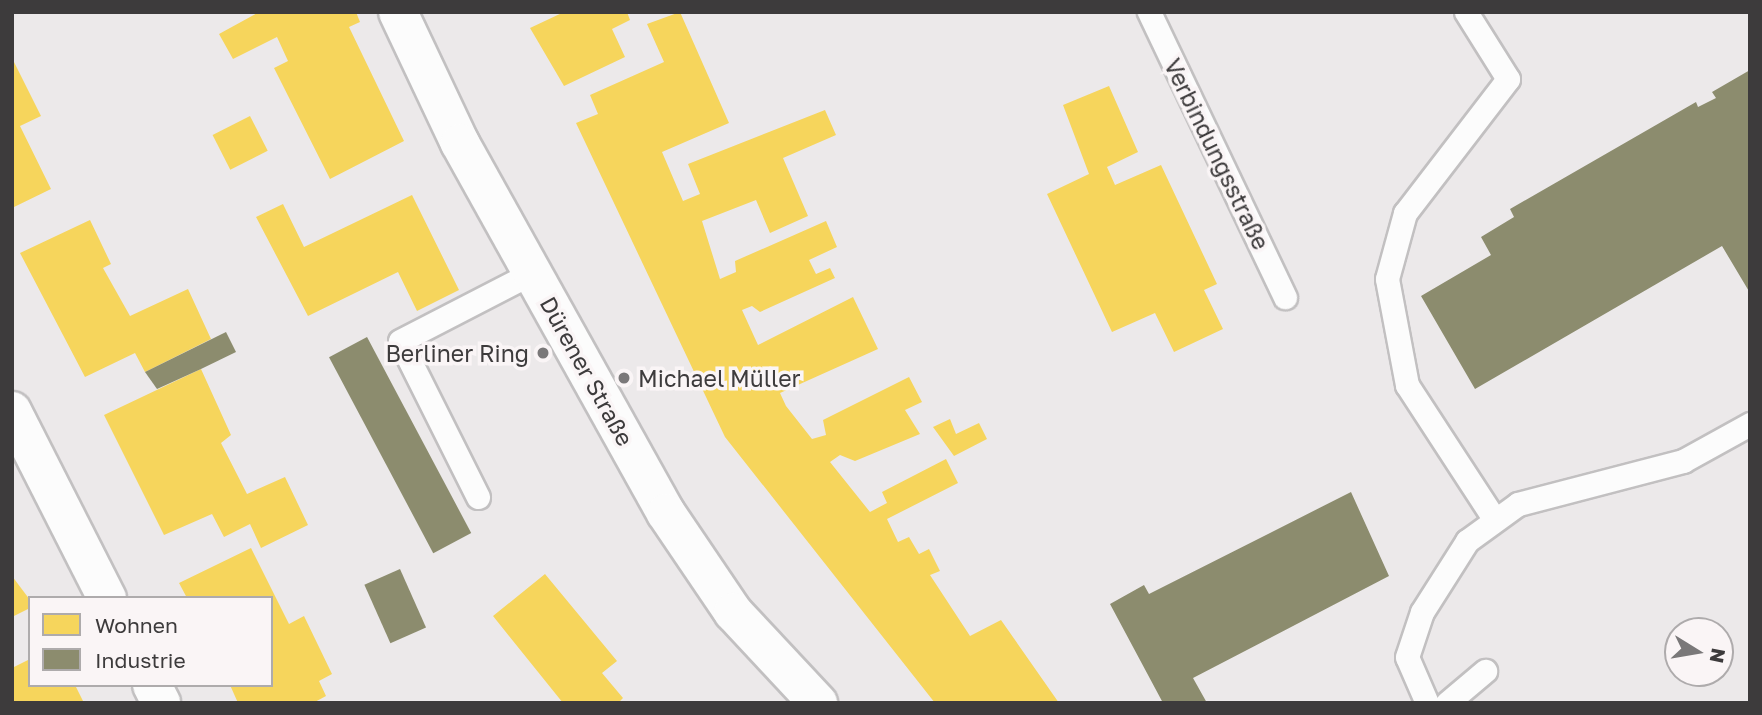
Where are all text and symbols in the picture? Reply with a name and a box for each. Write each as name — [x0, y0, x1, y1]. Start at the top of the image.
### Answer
street label: Verbindungsstraße — [1159, 54, 1275, 254]
street label: Dürener Straße — [535, 292, 639, 450]
place label: Berliner Ring — [385, 339, 529, 367]
marker: Berliner Ring — [535, 345, 551, 361]
place label: Michael Müller — [638, 364, 801, 392]
marker: Michael Müller — [616, 370, 632, 386]
legend — [28, 596, 273, 687]
text: Wohnen — [95, 612, 178, 638]
north arrow — [1664, 617, 1734, 687]
text: N — [1705, 646, 1731, 665]
text: Industrie — [95, 647, 186, 673]

